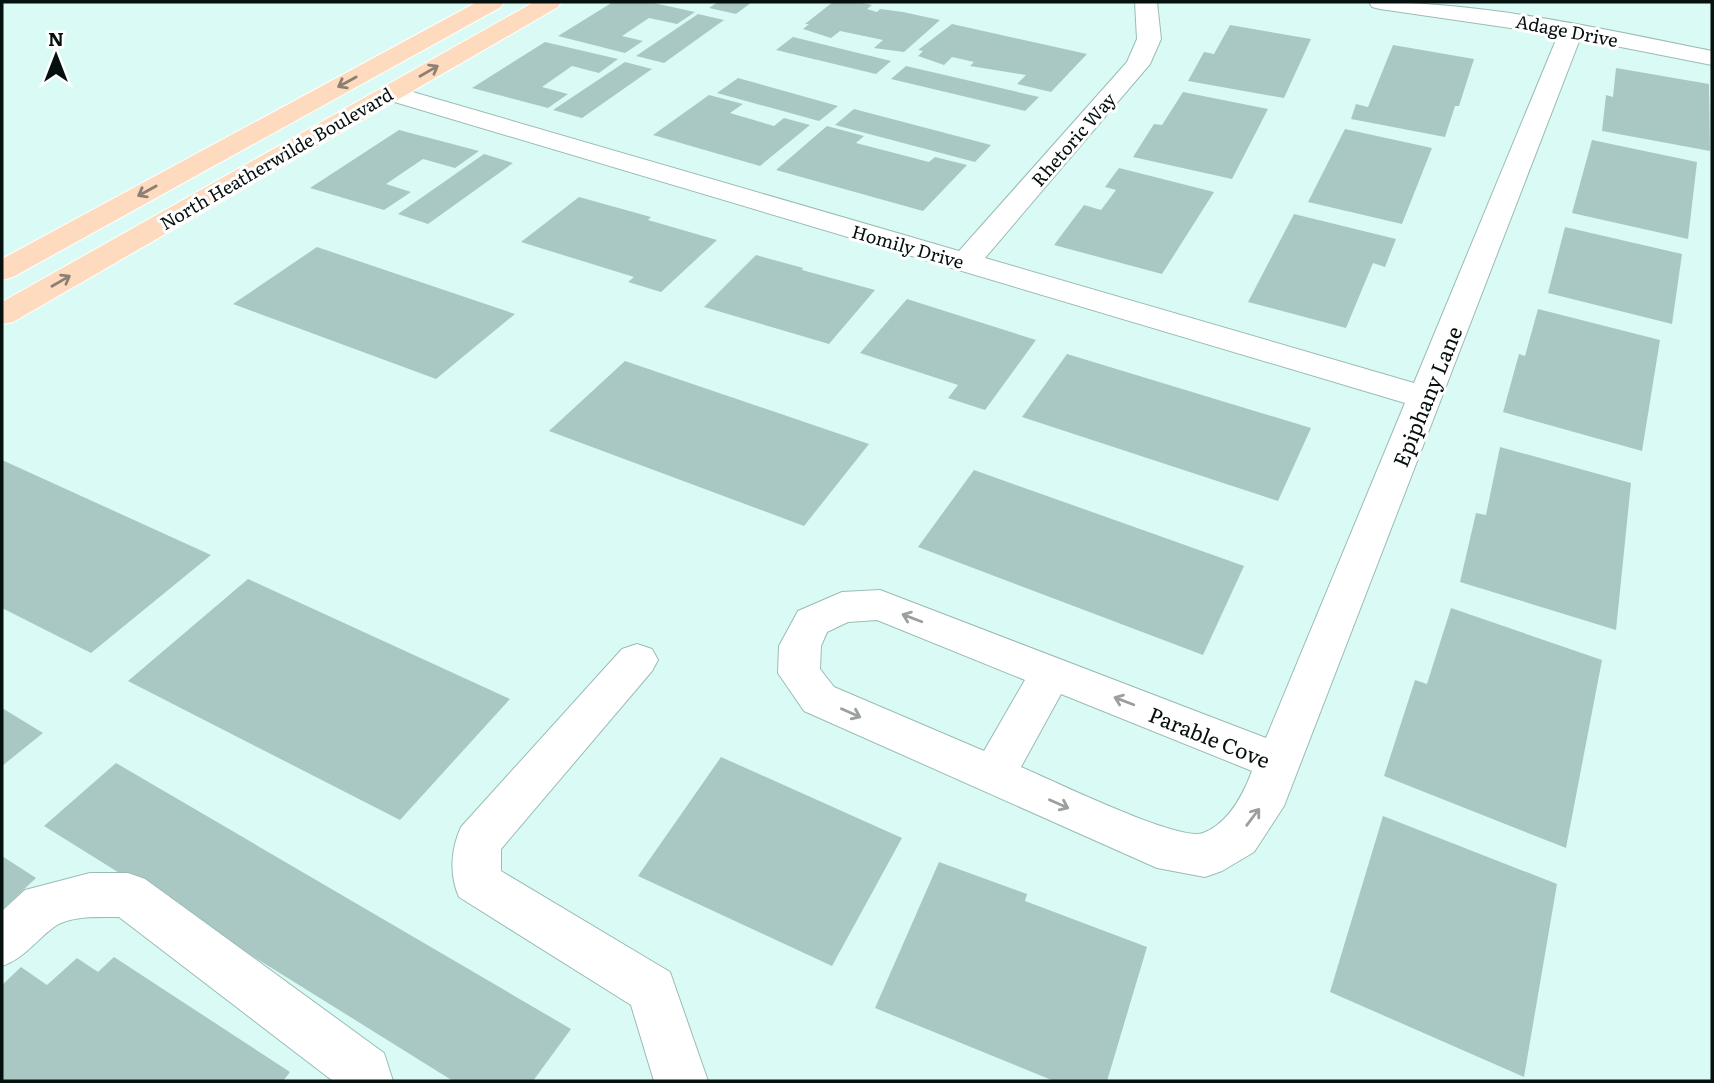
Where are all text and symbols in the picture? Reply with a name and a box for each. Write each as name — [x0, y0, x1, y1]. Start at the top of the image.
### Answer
street label: Adage Drive — [1513, 7, 1621, 53]
north arrow — [21, 21, 91, 91]
text: N — [48, 24, 64, 52]
one-way arrow — [418, 64, 438, 78]
one-way arrow — [337, 76, 358, 89]
street label: North Heatherwilde Boulevard — [154, 80, 398, 236]
street label: Rhetoric Way — [1024, 86, 1122, 192]
one-way arrow — [138, 184, 158, 198]
street label: Homily Drive — [849, 217, 967, 275]
one-way arrow — [50, 274, 71, 287]
street label: Epiphany Lane — [1384, 321, 1468, 471]
one-way arrow — [902, 611, 924, 624]
one-way arrow — [1114, 694, 1135, 707]
street label: Parable Cove — [1145, 698, 1275, 774]
one-way arrow — [839, 707, 861, 720]
one-way arrow — [1048, 799, 1069, 812]
one-way arrow — [1245, 809, 1260, 827]

